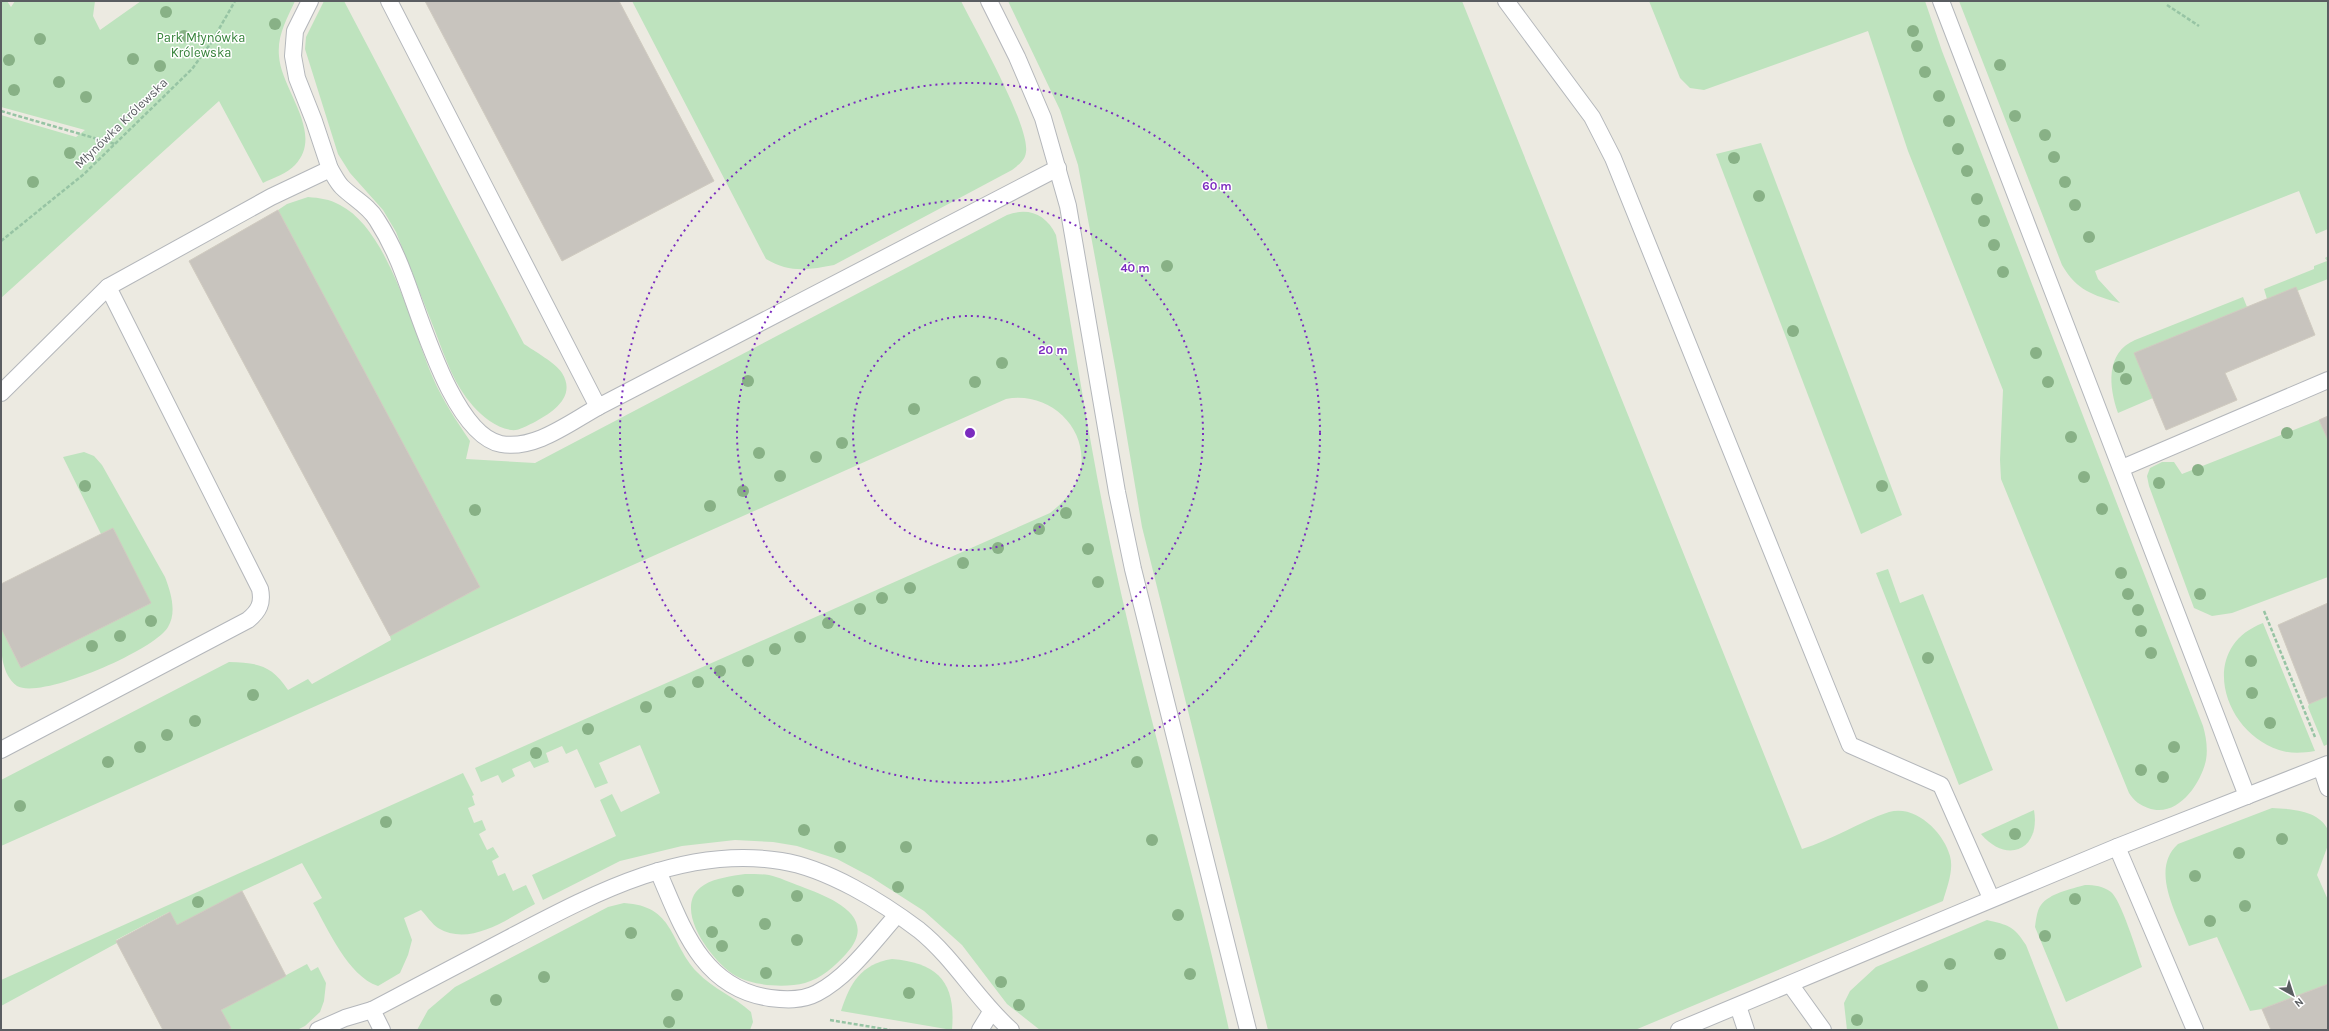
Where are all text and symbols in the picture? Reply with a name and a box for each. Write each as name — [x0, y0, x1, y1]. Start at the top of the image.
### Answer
park label: Park Młynówka Królewska — [156, 30, 246, 60]
street label: Młynówka Królewska — [71, 75, 171, 171]
text: 60 m — [1202, 179, 1232, 193]
text: 40 m — [1120, 261, 1150, 275]
text: 20 m — [1038, 343, 1068, 357]
centre of rings — [963, 426, 977, 440]
north arrow — [2273, 975, 2313, 1015]
text: N — [2292, 995, 2306, 1010]

